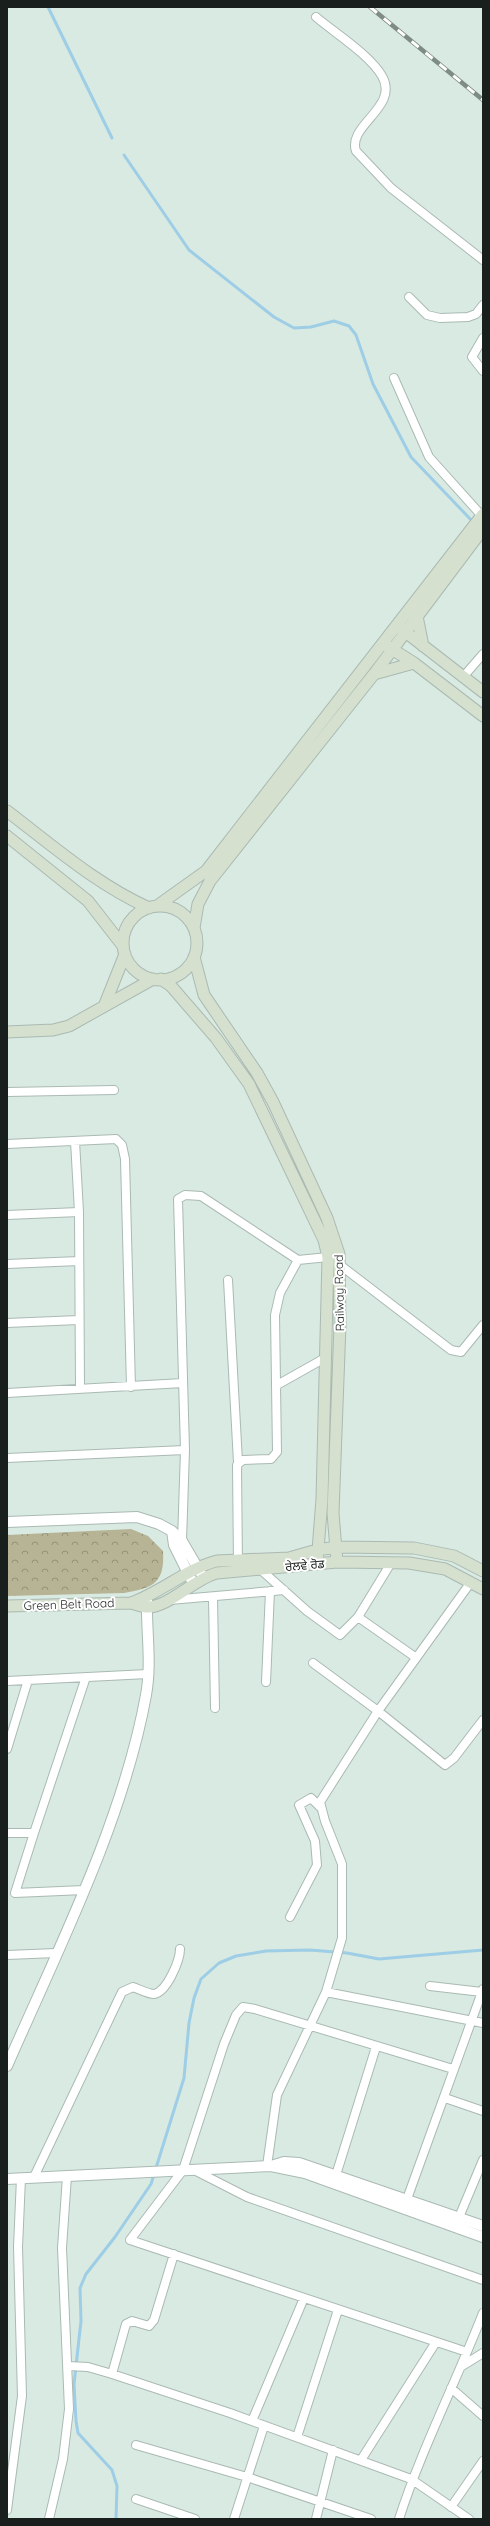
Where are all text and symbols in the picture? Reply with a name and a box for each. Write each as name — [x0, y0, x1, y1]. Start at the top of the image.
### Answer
street label: Railway Road — [331, 1255, 347, 1331]
street label: ਰੇਲਵੇ ਰੋਡ — [284, 1556, 326, 1574]
street label: Green Belt Road — [23, 1595, 115, 1613]

